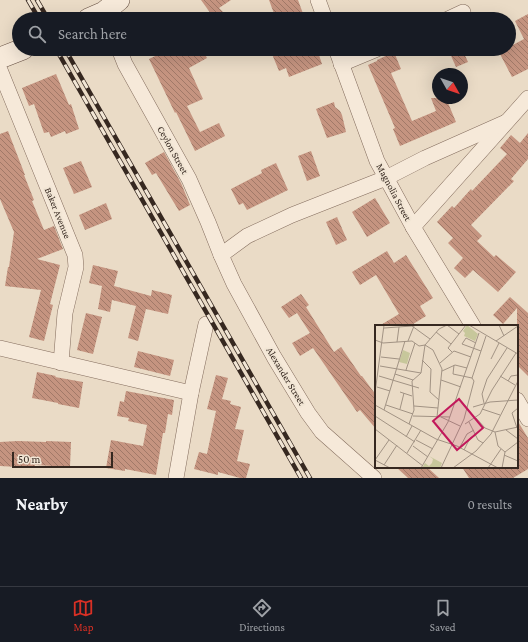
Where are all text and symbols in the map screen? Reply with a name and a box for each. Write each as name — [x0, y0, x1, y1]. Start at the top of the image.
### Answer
search box — [12, 12, 516, 56]
icon: search — [26, 23, 48, 45]
text: Search here — [58, 26, 127, 42]
north arrow — [432, 68, 468, 104]
street label: Ceylon Street — [155, 124, 191, 176]
street label: Magnolia Street — [374, 161, 414, 223]
street label: Baker Avenue — [43, 186, 73, 241]
inset map — [375, 325, 518, 468]
street label: Alexander Street — [264, 345, 308, 408]
scale bar — [12, 450, 113, 469]
text: 50 m — [18, 453, 40, 465]
text: Nearby — [16, 495, 68, 514]
text: 0 results — [467, 497, 512, 512]
tab: Map — [72, 597, 94, 633]
tab: Directions — [239, 597, 285, 633]
tab: Saved — [430, 597, 456, 633]

